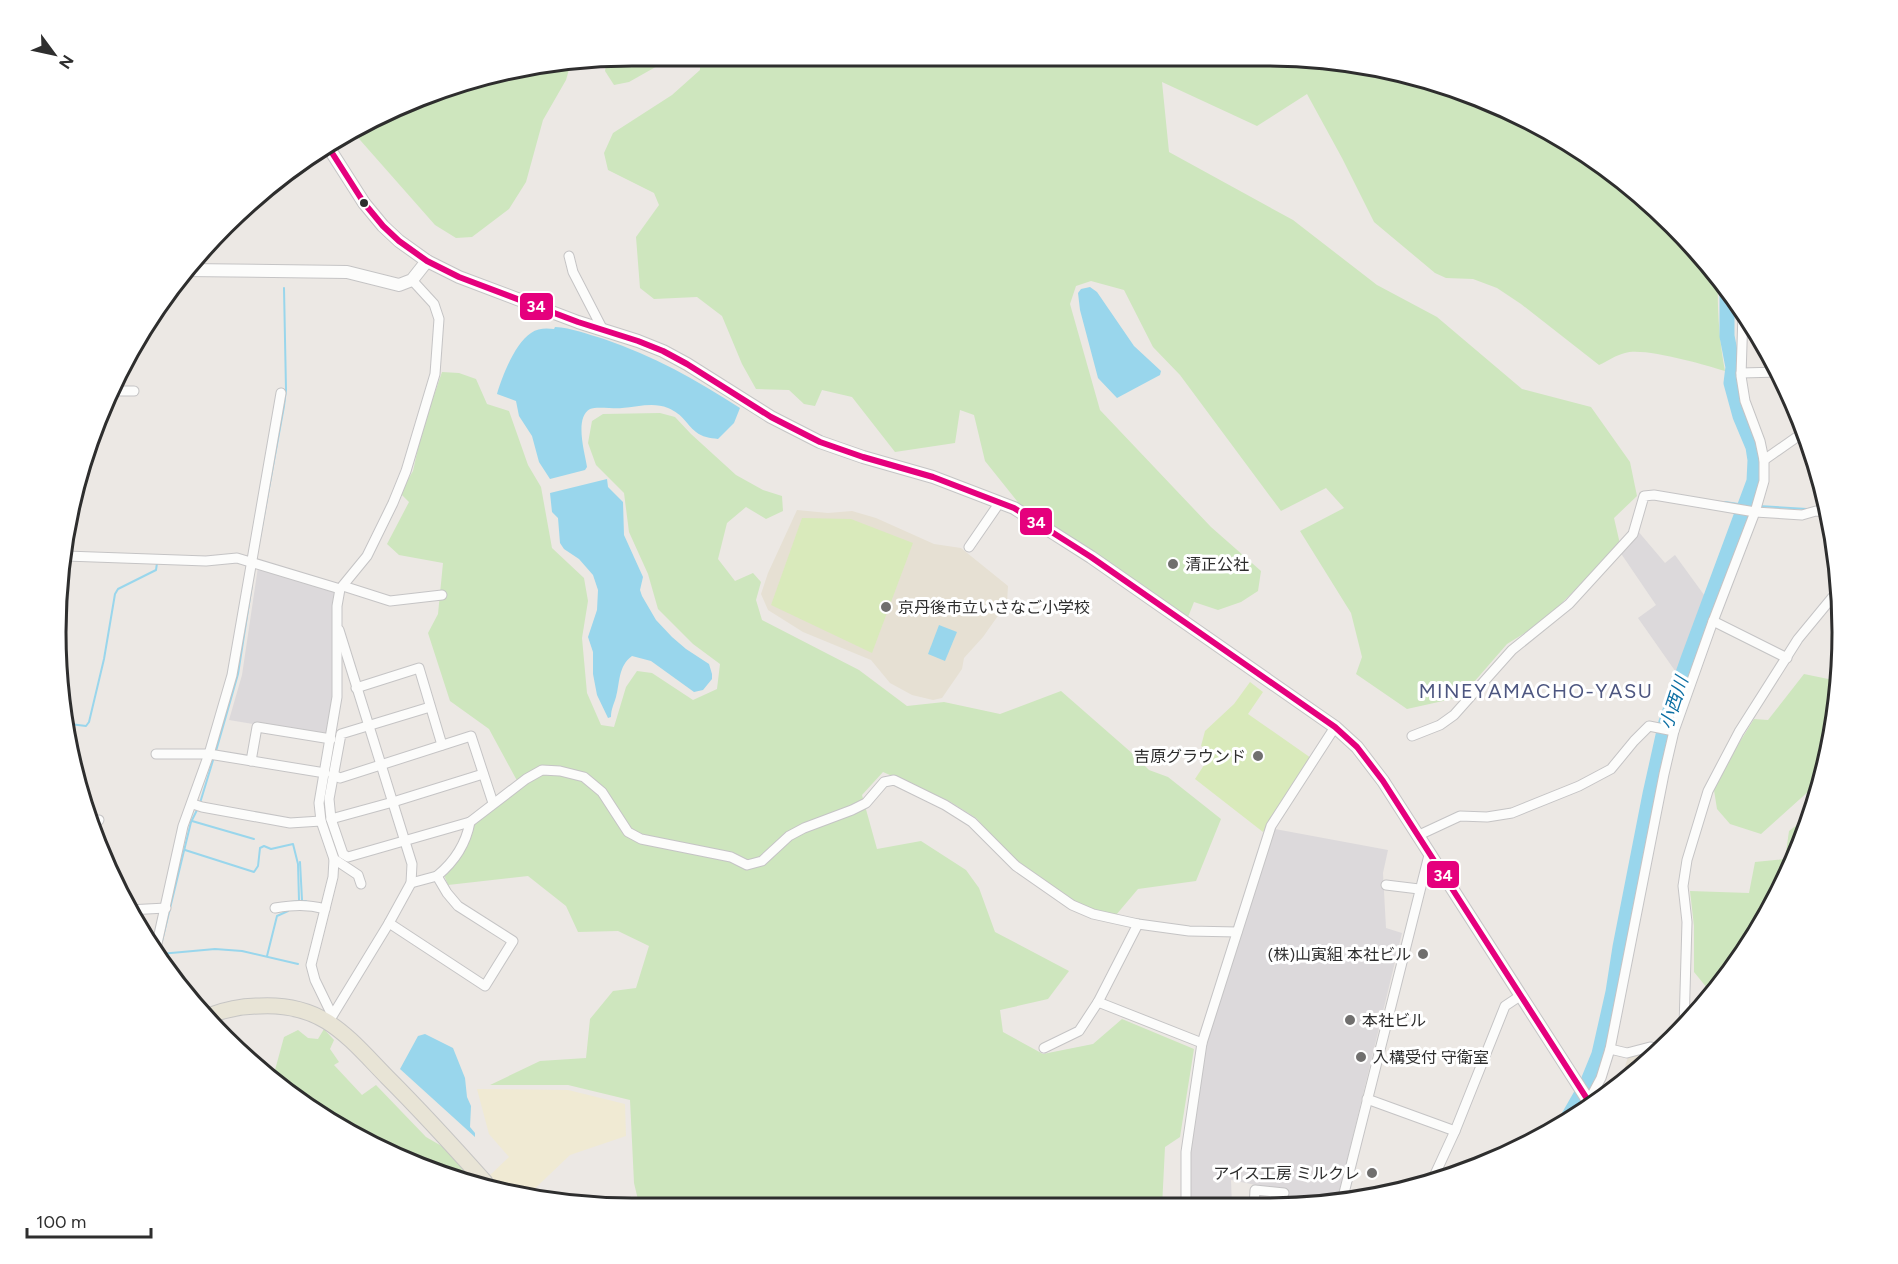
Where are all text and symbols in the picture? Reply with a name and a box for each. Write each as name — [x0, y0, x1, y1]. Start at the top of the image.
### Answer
north arrow — [24, 24, 84, 84]
text: N — [55, 52, 77, 72]
unlabelled marker — [358, 197, 370, 209]
line badge: 34 — [519, 292, 554, 321]
text: 34 — [526, 297, 546, 316]
line badge: 34 — [1019, 507, 1053, 536]
text: 34 — [1026, 513, 1046, 532]
place label: 清正公社 — [1185, 555, 1249, 574]
marker: 清正公社 — [1166, 557, 1180, 571]
place label: 京丹後市立いさなご小学校 — [898, 598, 1090, 617]
marker: 京丹後市立いさなご小学校 — [879, 600, 893, 614]
water label: 小西川 — [1655, 672, 1693, 732]
district label: MINEYAMACHO-YASU — [1419, 679, 1653, 703]
place label: 吉原グラウンド — [1134, 747, 1246, 766]
marker: 吉原グラウンド — [1251, 749, 1265, 763]
line badge: 34 — [1426, 860, 1460, 889]
text: 34 — [1433, 866, 1453, 885]
place label: (株)山寅組 本社ビル — [1268, 945, 1411, 964]
marker: (株)山寅組 本社ビル — [1416, 947, 1430, 961]
place label: 本社ビル — [1362, 1011, 1426, 1030]
marker: 本社ビル — [1343, 1013, 1357, 1027]
place label: 入構受付 守衛室 — [1373, 1048, 1489, 1067]
marker: 入構受付 守衛室 — [1354, 1050, 1368, 1064]
place label: アイス工房 ミルクレ — [1213, 1164, 1360, 1183]
marker: アイス工房 ミルクレ — [1365, 1166, 1379, 1180]
scale bar — [27, 1201, 152, 1239]
text: 100 m — [36, 1211, 86, 1233]

